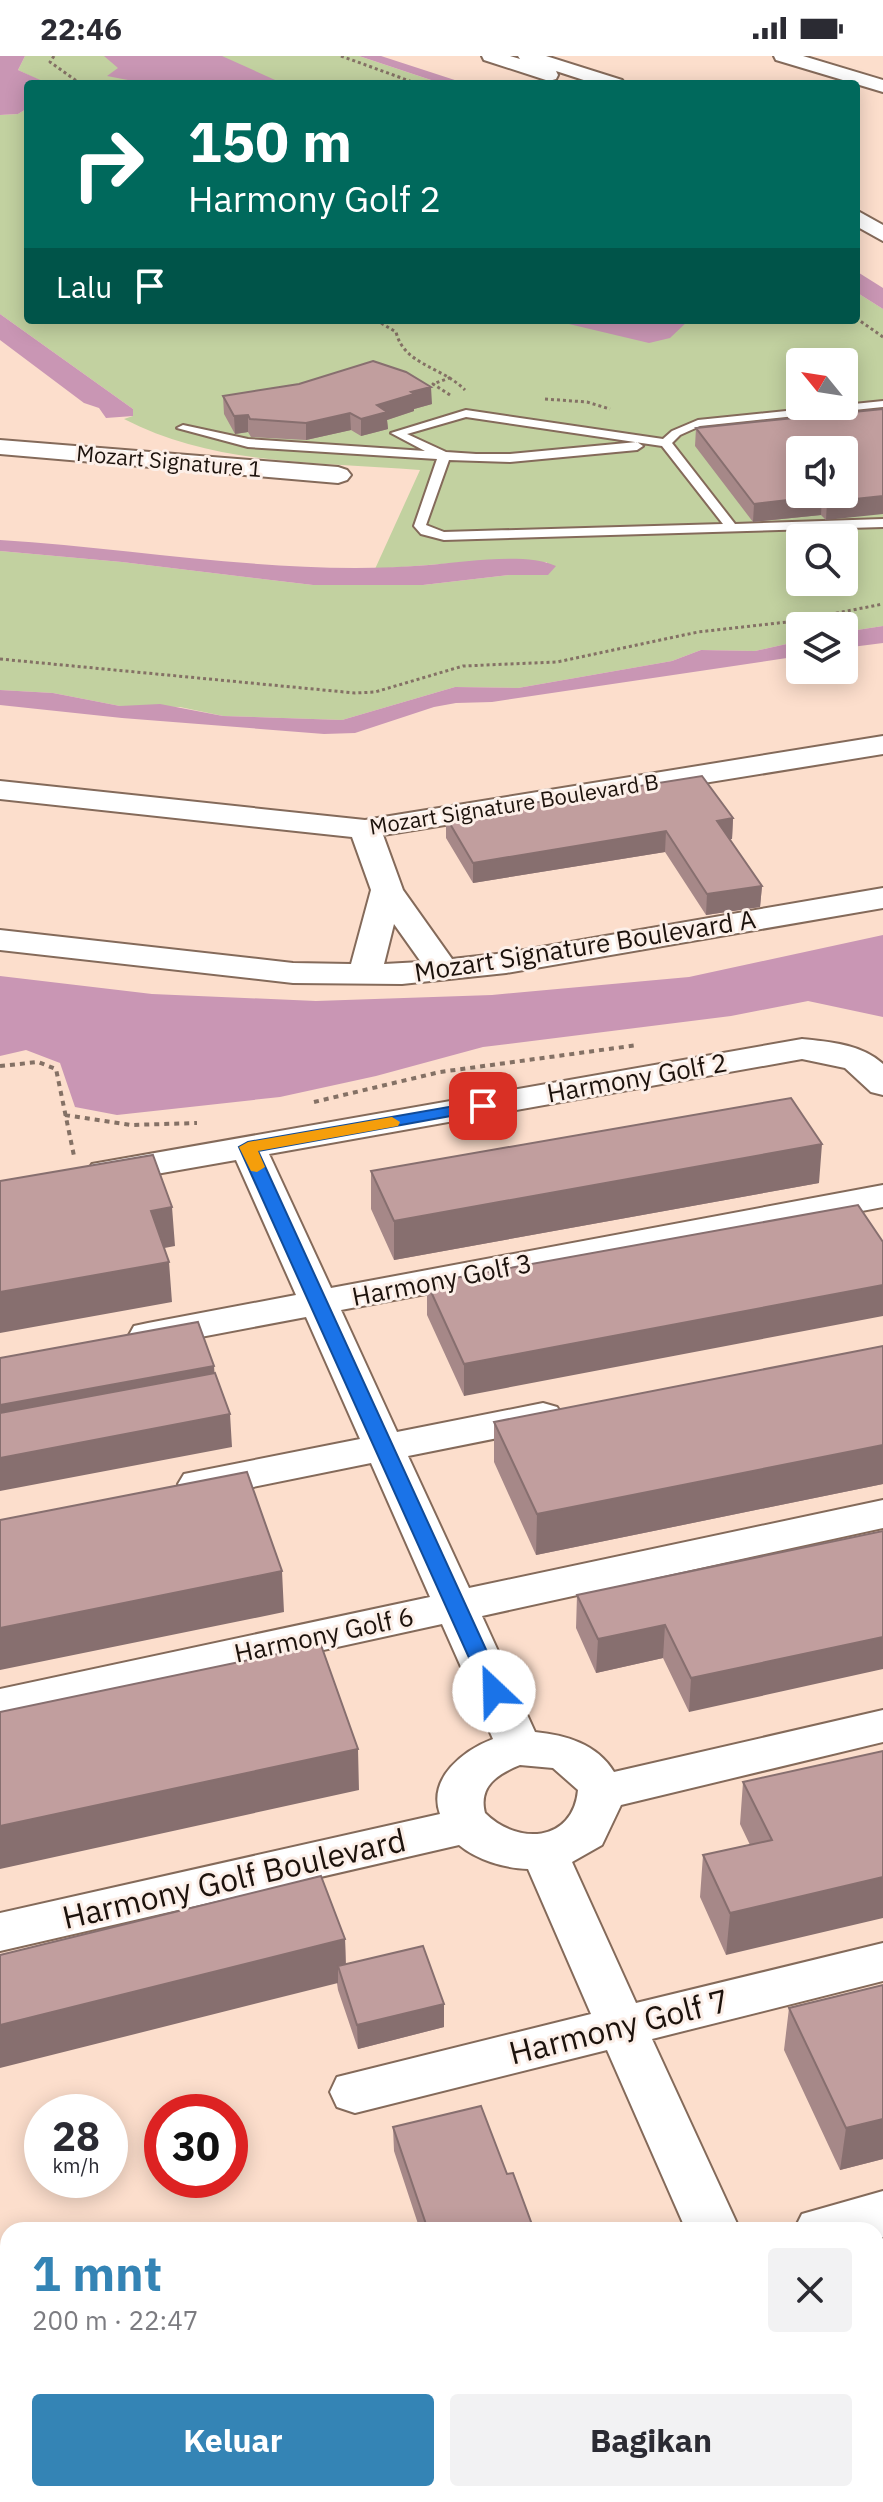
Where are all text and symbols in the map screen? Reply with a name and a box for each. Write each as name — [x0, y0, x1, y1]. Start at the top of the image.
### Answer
text: 22:46 — [40, 9, 122, 48]
text: 150 m — [188, 105, 352, 177]
icon: right — [56, 112, 160, 216]
text: Harmony Golf 2 — [188, 175, 441, 222]
icon: arrive — [128, 264, 172, 308]
text: Lalu — [56, 267, 112, 306]
north arrow — [786, 348, 858, 420]
map controls — [786, 348, 858, 684]
button: sound — [786, 436, 858, 508]
street label: Mozart Signature 1 — [75, 438, 263, 483]
button: search — [786, 524, 858, 596]
button: layers — [786, 612, 858, 684]
street label: Mozart Signature Boulevard B — [367, 766, 661, 841]
street label: Mozart Signature Boulevard A — [412, 901, 758, 989]
street label: Harmony Golf 2 — [544, 1044, 730, 1110]
pin — [449, 1072, 517, 1140]
icon: arrive — [461, 1084, 505, 1128]
street label: Harmony Golf 3 — [349, 1245, 535, 1313]
street label: Harmony Golf 6 — [231, 1598, 417, 1670]
position arrow — [452, 1649, 536, 1733]
street label: Harmony Golf Boulevard — [58, 1818, 410, 1938]
street label: Harmony Golf 7 — [505, 1978, 733, 2074]
speed limit sign: 30 — [144, 2094, 248, 2198]
text: 28 — [52, 2110, 100, 2162]
text: km/h — [52, 2152, 100, 2179]
text: 1 mnt — [32, 2242, 162, 2304]
button: close — [768, 2248, 852, 2332]
text: 200 m · 22:47 — [32, 2303, 198, 2337]
button: Keluar — [32, 2394, 434, 2486]
button: Bagikan — [450, 2394, 852, 2486]

